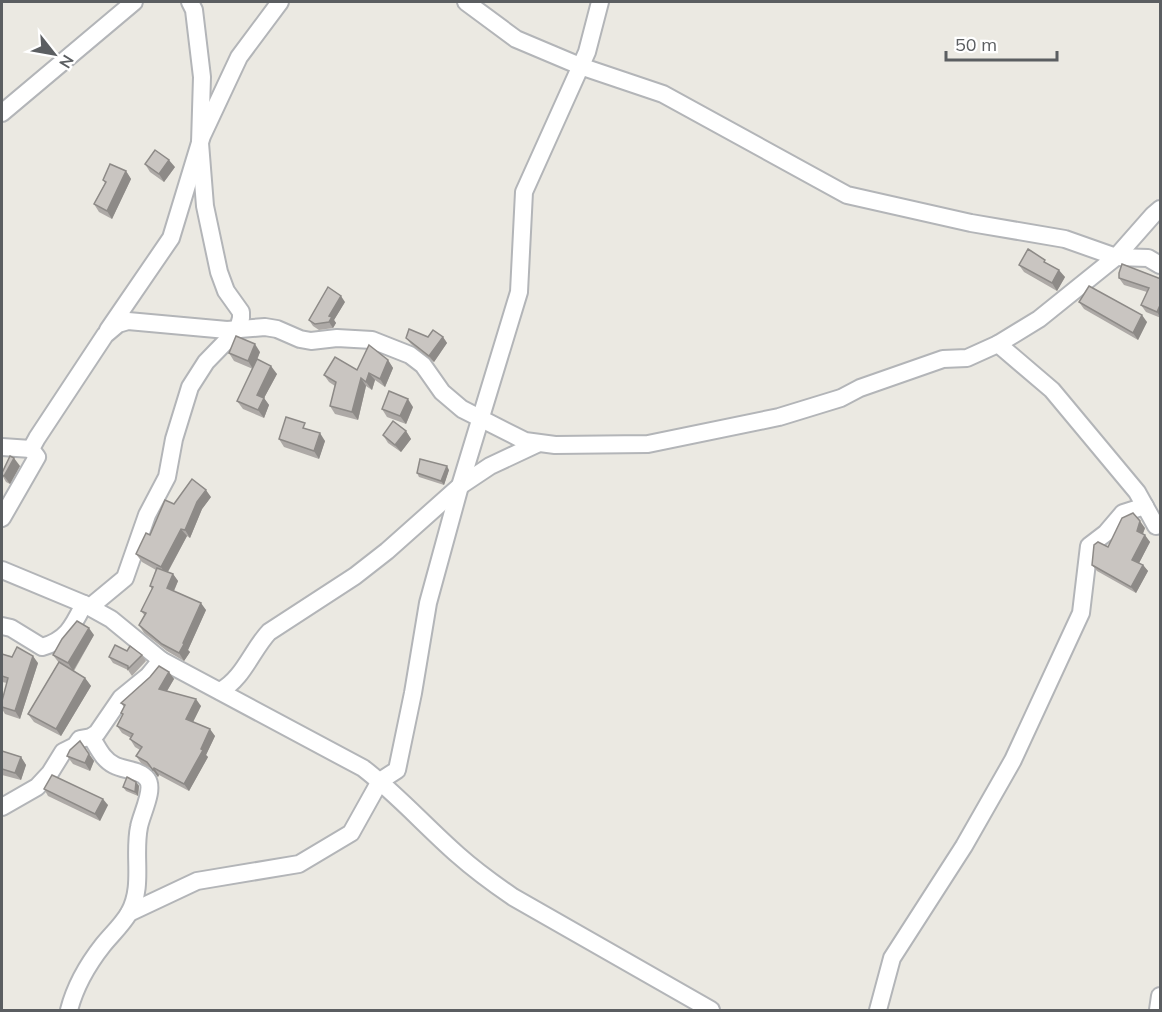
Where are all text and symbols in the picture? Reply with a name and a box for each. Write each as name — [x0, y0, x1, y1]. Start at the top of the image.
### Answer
north arrow — [24, 24, 84, 84]
scale bar — [946, 24, 1057, 62]
text: 50 m — [955, 33, 997, 56]
text: N — [55, 51, 79, 72]

